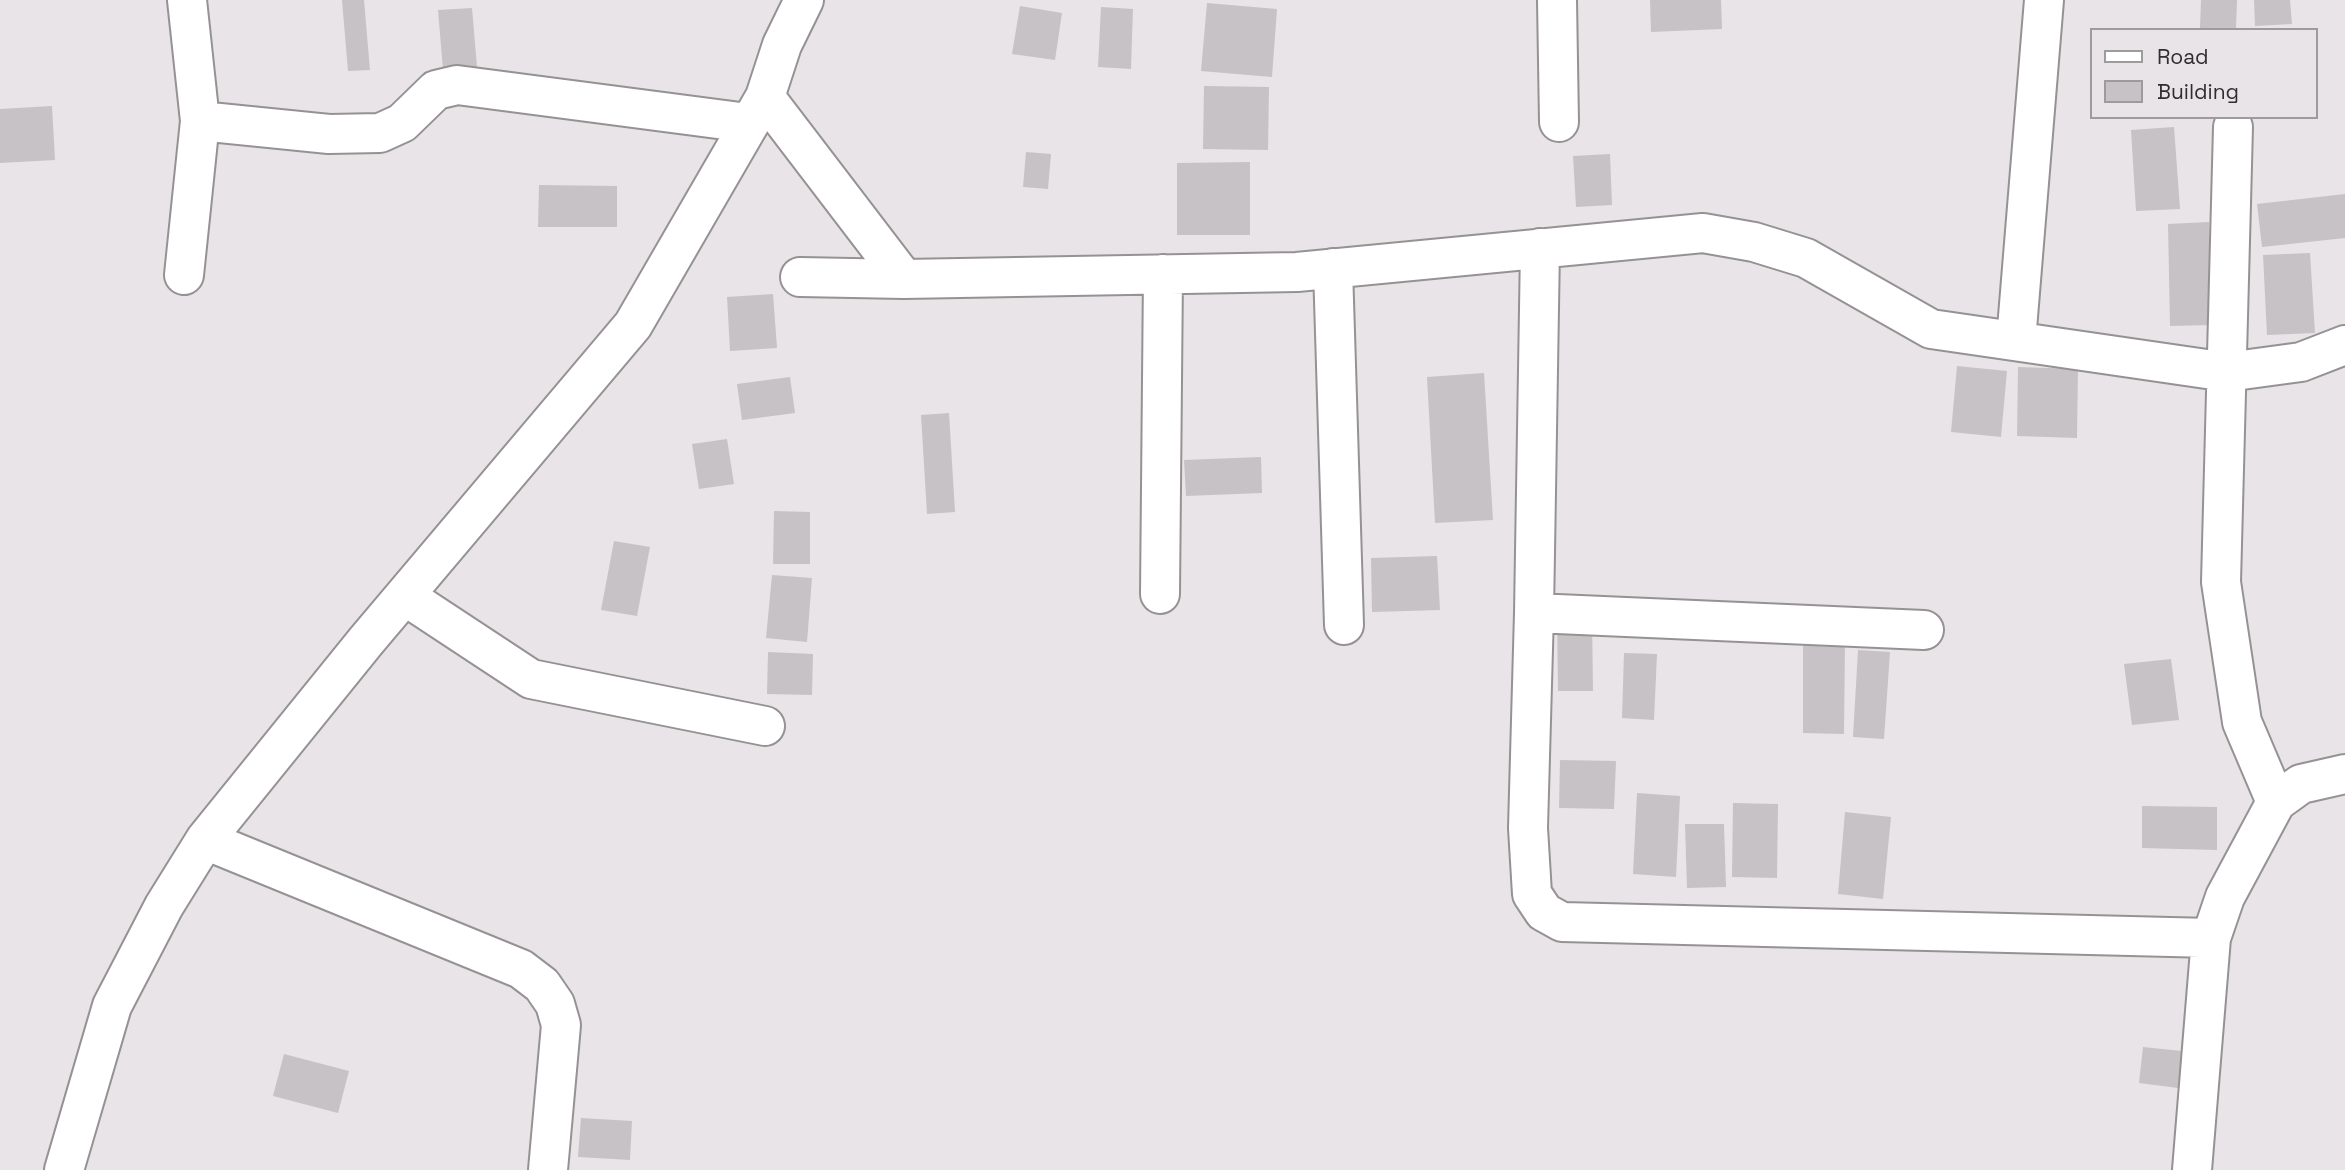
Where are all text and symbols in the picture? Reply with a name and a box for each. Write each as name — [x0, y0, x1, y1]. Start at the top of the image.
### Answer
legend — [2090, 28, 2317, 119]
text: Road — [2157, 43, 2209, 70]
text: Building — [2157, 78, 2239, 105]

